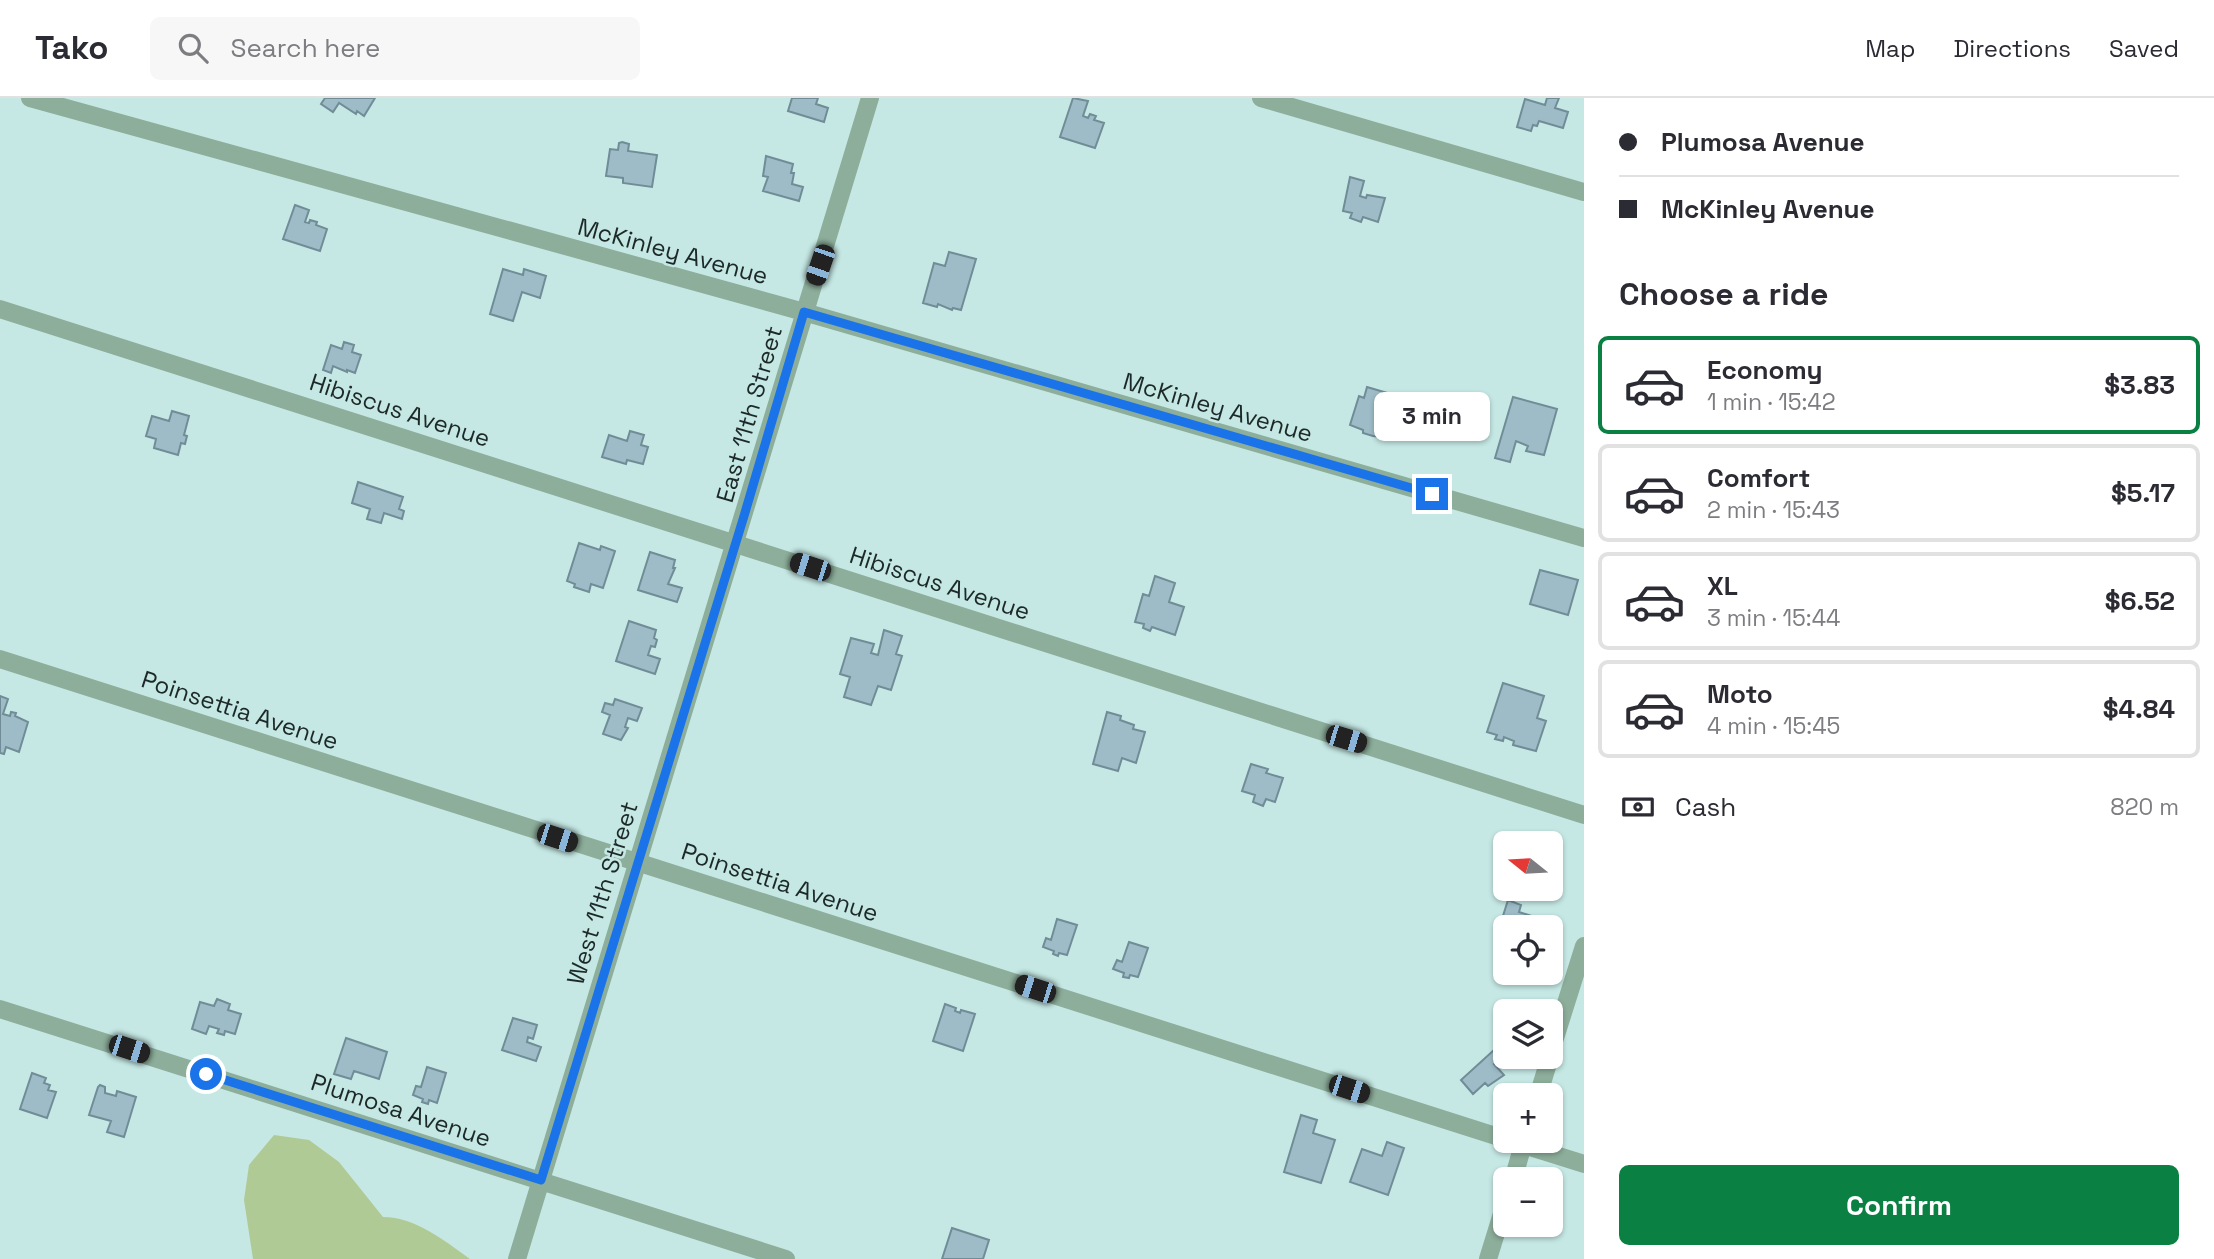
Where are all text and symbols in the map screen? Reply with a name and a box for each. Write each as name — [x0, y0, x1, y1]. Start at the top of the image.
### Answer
search box — [150, 17, 640, 80]
text: Tako — [35, 27, 108, 69]
icon: search — [174, 29, 212, 67]
text: Search here — [230, 31, 380, 65]
text: Map — [1865, 33, 1915, 64]
text: Directions — [1953, 33, 2071, 64]
text: Saved — [2109, 33, 2179, 64]
text: Plumosa Avenue — [1661, 125, 1865, 159]
text: McKinley Avenue — [1661, 192, 1875, 226]
street label: McKinley Avenue — [574, 211, 772, 291]
car — [804, 242, 837, 288]
text: Choose a ride — [1619, 274, 1829, 314]
street label: East 11th Street — [709, 322, 789, 506]
text: Economy — [1707, 353, 1823, 387]
icon: car — [1623, 354, 1686, 417]
street label: McKinley Avenue — [1120, 365, 1316, 449]
street label: Hibiscus Avenue — [306, 366, 494, 454]
text: $3.83 — [2104, 368, 2175, 402]
text: 1 min · 15:42 — [1707, 387, 1836, 417]
callout: 3 min — [1374, 392, 1490, 442]
text: 3 min — [1402, 401, 1462, 431]
text: Comfort — [1707, 461, 1810, 495]
icon: car — [1623, 462, 1686, 525]
text: $5.17 — [2111, 476, 2175, 510]
route end — [1416, 478, 1448, 510]
text: 2 min · 15:43 — [1707, 495, 1840, 525]
street label: Hibiscus Avenue — [846, 539, 1034, 627]
car — [787, 551, 834, 583]
text: XL — [1707, 569, 1738, 603]
icon: car — [1623, 570, 1686, 633]
text: $6.52 — [2105, 584, 2175, 618]
text: 3 min · 15:44 — [1707, 603, 1840, 633]
street label: Poinsettia Avenue — [138, 664, 342, 756]
text: Moto — [1707, 677, 1773, 711]
icon: car — [1623, 678, 1686, 741]
text: $4.84 — [2103, 692, 2175, 726]
text: 4 min · 15:45 — [1707, 711, 1840, 741]
car — [1323, 723, 1370, 755]
icon: cash — [1619, 788, 1657, 826]
text: Cash — [1675, 790, 1736, 824]
text: 820 m — [2110, 792, 2179, 822]
street label: West 11th Street — [559, 798, 645, 988]
car — [534, 822, 581, 854]
north arrow — [1493, 831, 1563, 901]
map controls — [1493, 831, 1563, 1237]
street label: Poinsettia Avenue — [678, 836, 882, 928]
button: locate — [1493, 915, 1563, 985]
car — [1012, 973, 1059, 1005]
button: layers — [1493, 999, 1563, 1069]
car — [106, 1033, 153, 1065]
route start — [190, 1058, 222, 1090]
street label: Plumosa Avenue — [307, 1066, 495, 1154]
car — [1326, 1073, 1373, 1105]
button: + — [1493, 1083, 1563, 1153]
button: Confirm — [1619, 1165, 2179, 1245]
button: − — [1493, 1167, 1563, 1237]

